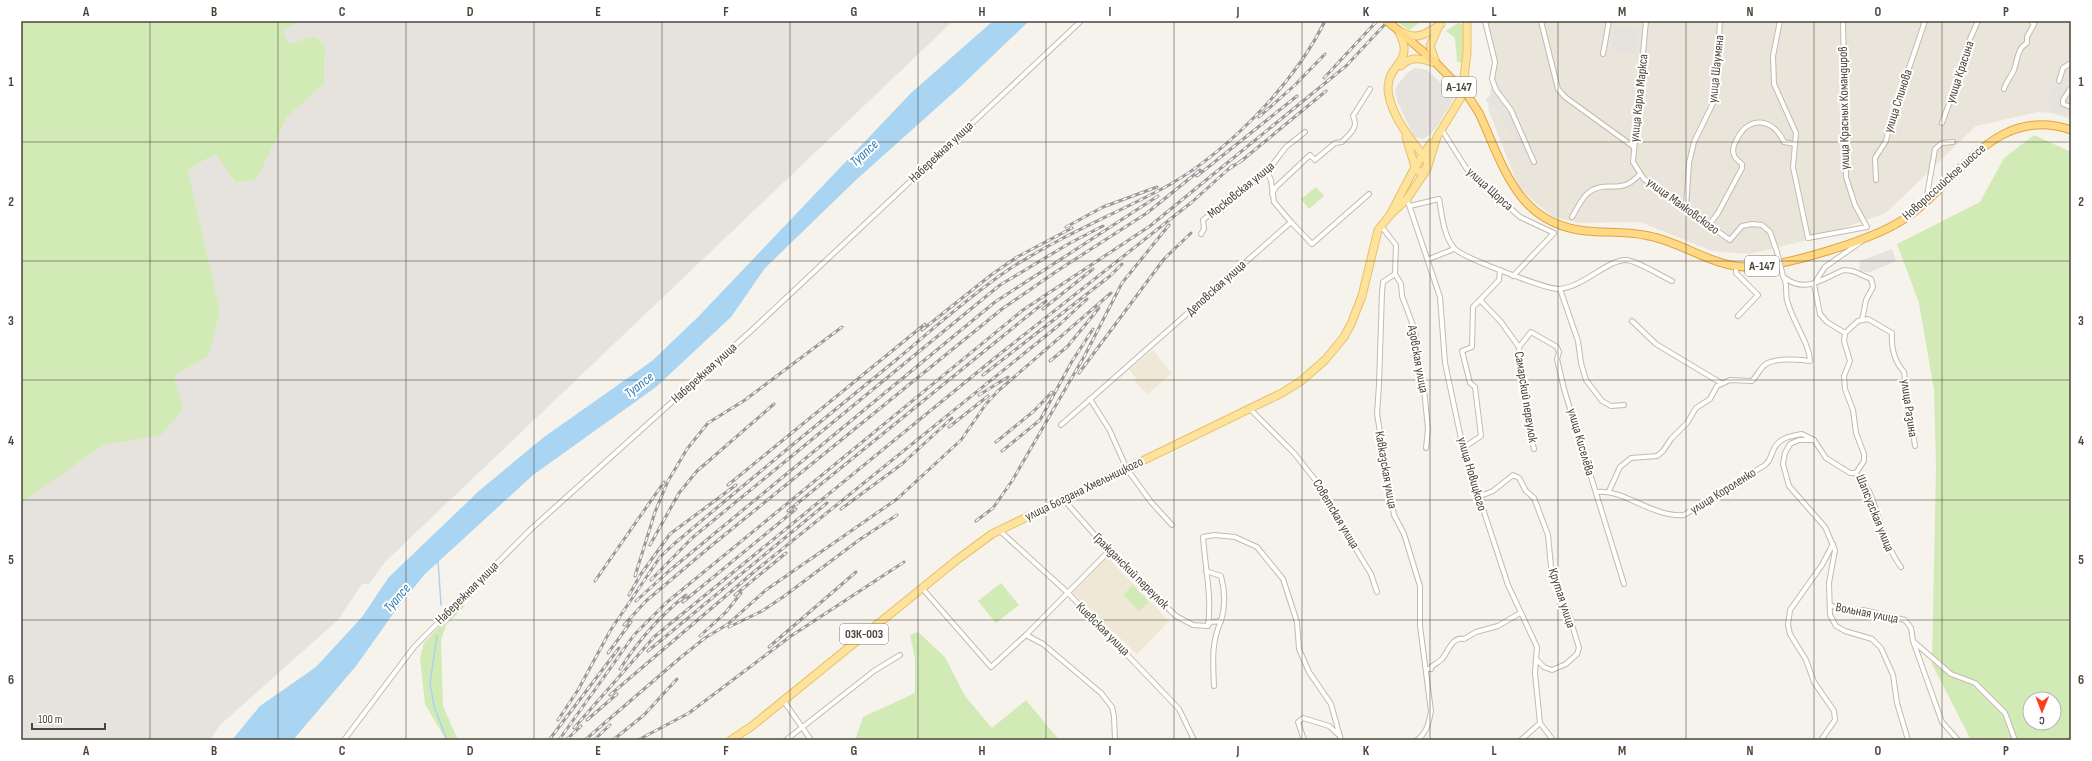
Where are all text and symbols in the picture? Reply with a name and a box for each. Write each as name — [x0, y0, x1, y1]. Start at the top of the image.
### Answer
text: A — [82, 4, 90, 20]
text: B — [211, 4, 217, 20]
text: C — [339, 4, 346, 20]
text: D — [467, 4, 474, 20]
text: E — [595, 4, 601, 20]
text: F — [723, 4, 729, 20]
text: G — [851, 4, 858, 20]
text: H — [979, 4, 986, 20]
text: I — [1109, 4, 1112, 20]
text: J — [1236, 4, 1240, 20]
text: K — [1363, 4, 1370, 20]
text: L — [1491, 4, 1497, 20]
text: M — [1618, 4, 1626, 20]
text: N — [1747, 4, 1754, 20]
text: O — [1875, 4, 1882, 20]
text: P — [2003, 4, 2009, 20]
street label: улица Шаумяна — [1704, 34, 1728, 104]
street label: улица Красина — [1942, 39, 1978, 105]
street label: улица Красных Командиров — [1835, 46, 1853, 170]
street label: улица Карла Маркса — [1626, 53, 1652, 143]
street label: улица Спинова — [1880, 67, 1916, 135]
text: 1 — [8, 74, 14, 90]
text: 1 — [2078, 74, 2084, 90]
road number: А-147 — [1442, 77, 1476, 97]
street label: Набережная улица — [905, 118, 977, 186]
water label: Туапсе — [846, 135, 882, 170]
street label: Новороссийское шоссе — [1899, 140, 1989, 224]
street label: Московская улица — [1204, 158, 1278, 222]
street label: улица Щорса — [1463, 164, 1517, 214]
street label: улица Маяковского — [1643, 174, 1723, 238]
text: 2 — [8, 194, 14, 210]
text: 2 — [2078, 194, 2084, 210]
road number: А-147 — [1745, 256, 1779, 276]
street label: Деповская улица — [1183, 257, 1249, 319]
text: 3 — [8, 313, 14, 329]
text: 3 — [2078, 313, 2084, 329]
street label: Азовская улица — [1404, 323, 1432, 394]
street label: Набережная улица — [668, 339, 740, 407]
street label: Самарский переулок — [1511, 350, 1541, 444]
water label: Туапсе — [621, 368, 657, 402]
street label: улица Разина — [1897, 378, 1921, 438]
street label: улица Киселёва — [1564, 406, 1598, 478]
street label: Кавказская улица — [1371, 430, 1401, 510]
text: 4 — [8, 433, 14, 449]
text: 4 — [2078, 433, 2084, 449]
street label: улица Новицкого — [1454, 435, 1490, 513]
street label: улица Богдана Хмельницкого — [1022, 453, 1146, 525]
street label: улица Короленко — [1687, 464, 1759, 518]
street label: Шапсугская улица — [1852, 472, 1898, 554]
street label: Советская улица — [1309, 476, 1363, 552]
street label: Гражданский переулок — [1090, 530, 1172, 612]
text: 5 — [8, 552, 14, 568]
text: 5 — [2078, 552, 2084, 568]
street label: Набережная улица — [432, 558, 502, 628]
street label: Крутая улица — [1545, 566, 1579, 630]
water label: Туапсе — [380, 580, 414, 616]
street label: Киевская улица — [1073, 599, 1133, 659]
street label: Вольная улица — [1834, 599, 1900, 627]
road number: 03К-003 — [840, 624, 888, 644]
text: 6 — [8, 672, 14, 688]
text: 6 — [2078, 672, 2084, 688]
north arrow — [2022, 691, 2062, 731]
scale bar — [32, 705, 105, 731]
text: 100 m — [38, 712, 63, 727]
text: С — [2039, 714, 2045, 727]
text: A — [82, 743, 90, 759]
text: B — [211, 743, 217, 759]
text: C — [339, 743, 346, 759]
text: D — [467, 743, 474, 759]
text: E — [595, 743, 601, 759]
text: F — [723, 743, 729, 759]
text: G — [851, 743, 858, 759]
text: H — [979, 743, 986, 759]
text: I — [1109, 743, 1112, 759]
text: J — [1236, 743, 1240, 759]
text: K — [1363, 743, 1370, 759]
text: L — [1491, 743, 1497, 759]
text: M — [1618, 743, 1626, 759]
text: N — [1747, 743, 1754, 759]
text: O — [1875, 743, 1882, 759]
text: P — [2003, 743, 2009, 759]

